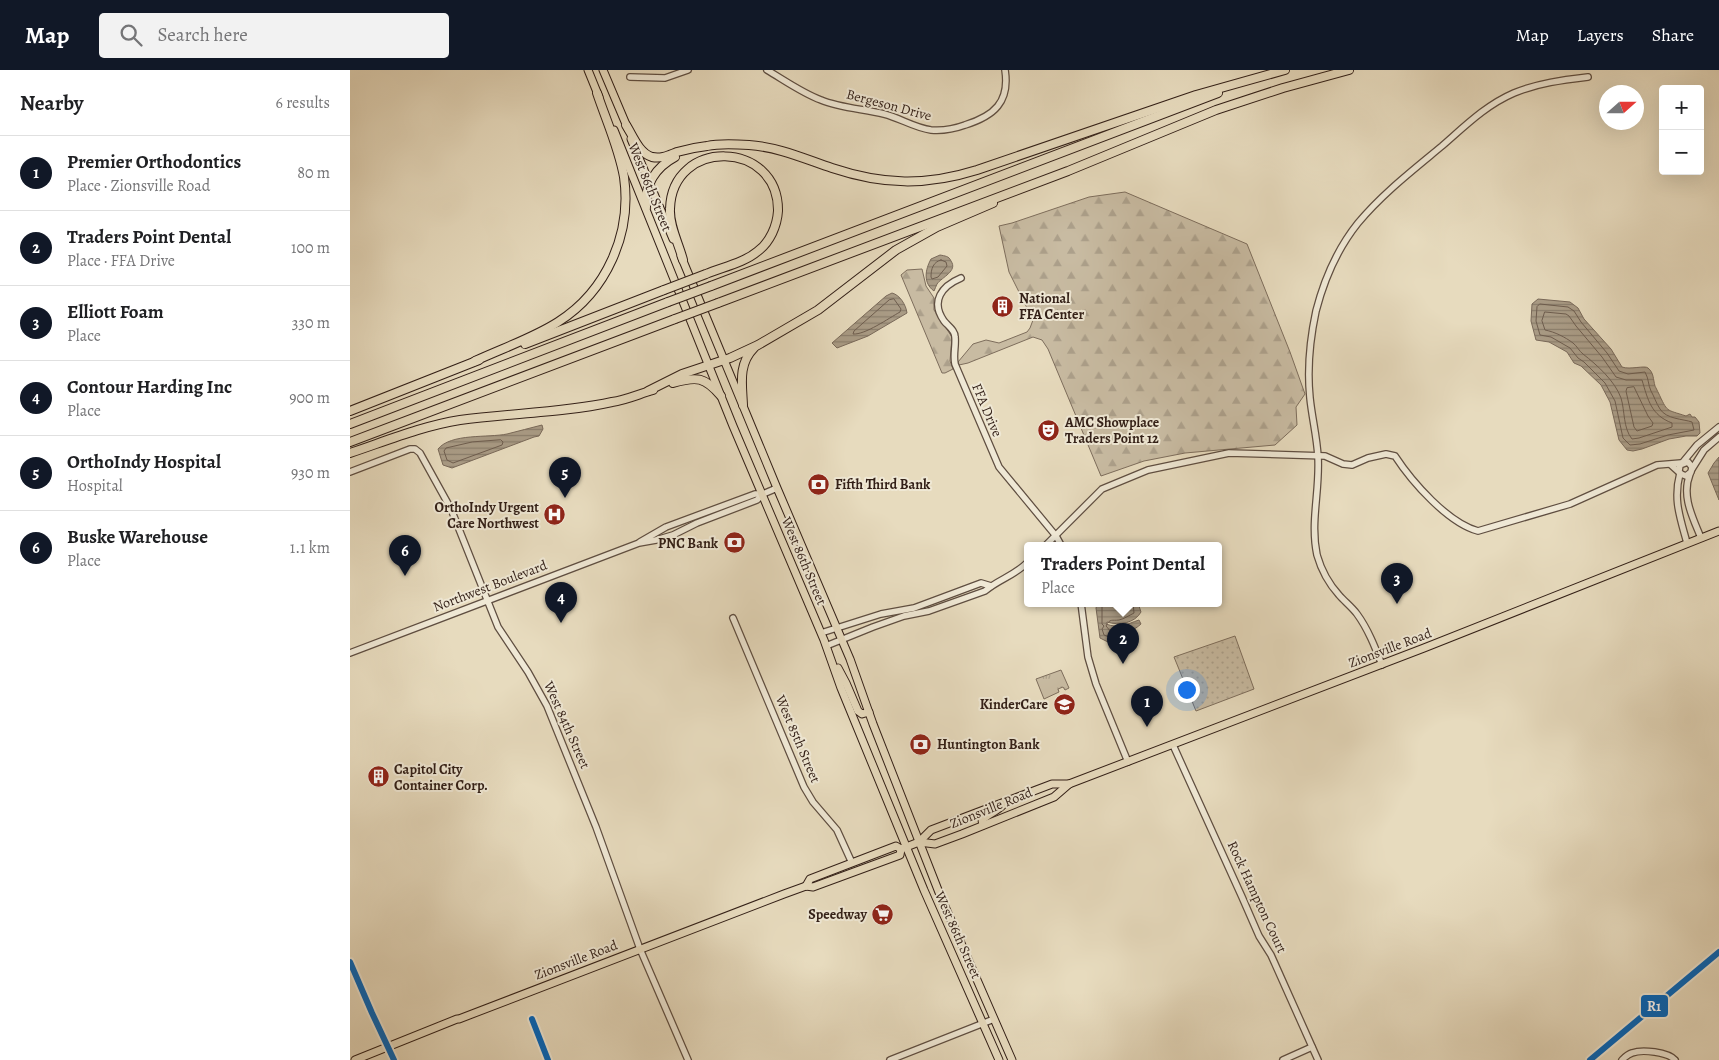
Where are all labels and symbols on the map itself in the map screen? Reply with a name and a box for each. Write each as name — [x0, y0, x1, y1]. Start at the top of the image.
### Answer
street label: Bergeson Drive — [844, 84, 934, 126]
north arrow — [1599, 85, 1644, 130]
street label: West 86th Street — [623, 139, 677, 234]
place label: National FFA Center — [1019, 289, 1084, 324]
building icon: National FFA Center — [991, 294, 1015, 318]
street label: FFA Drive — [967, 380, 1007, 440]
place label: AMC Showplace Traders Point 12 — [1064, 413, 1160, 448]
theatre icon: AMC Showplace Traders Point 12 — [1037, 418, 1061, 442]
pin: 5 — [549, 457, 581, 498]
bank icon: Fifth Third Bank — [807, 472, 831, 496]
place label: Fifth Third Bank — [835, 475, 931, 494]
place label: OrthoIndy Urgent Care Northwest — [435, 498, 539, 533]
hospital icon: OrthoIndy Urgent Care Northwest — [543, 503, 567, 527]
street label: West 86th Street — [777, 513, 831, 608]
bank icon: PNC Bank — [722, 531, 746, 555]
place label: PNC Bank — [658, 534, 719, 553]
pin: 6 — [389, 535, 421, 576]
street label: Northwest Boulevard — [430, 555, 550, 616]
pin: 3 — [1381, 563, 1413, 604]
pin: 4 — [545, 582, 577, 623]
pin: 2 — [1107, 623, 1139, 664]
street label: Zionsville Road — [1346, 623, 1435, 673]
street label: West 84th Street — [539, 677, 595, 772]
your location — [1174, 677, 1200, 703]
pin: 1 — [1131, 686, 1163, 727]
street label: West 85th Street — [771, 691, 825, 786]
school or university icon: KinderCare — [1052, 692, 1076, 716]
place label: KinderCare — [980, 695, 1049, 714]
bank icon: Huntington Bank — [909, 732, 933, 756]
place label: Huntington Bank — [937, 735, 1040, 754]
place label: Capitol City Container Corp. — [394, 760, 488, 795]
building icon: Capitol City Container Corp. — [366, 765, 390, 789]
street label: Zionsville Road — [947, 783, 1036, 833]
street label: Rock Hampton Court — [1223, 838, 1291, 956]
street label: West 86th Street — [930, 887, 986, 982]
supermarket icon: Speedway — [871, 902, 895, 926]
place label: Speedway — [808, 905, 867, 924]
street label: Zionsville Road — [532, 935, 621, 985]
line badge: R1 — [1640, 994, 1669, 1018]
text: R1 — [1647, 997, 1661, 1016]

